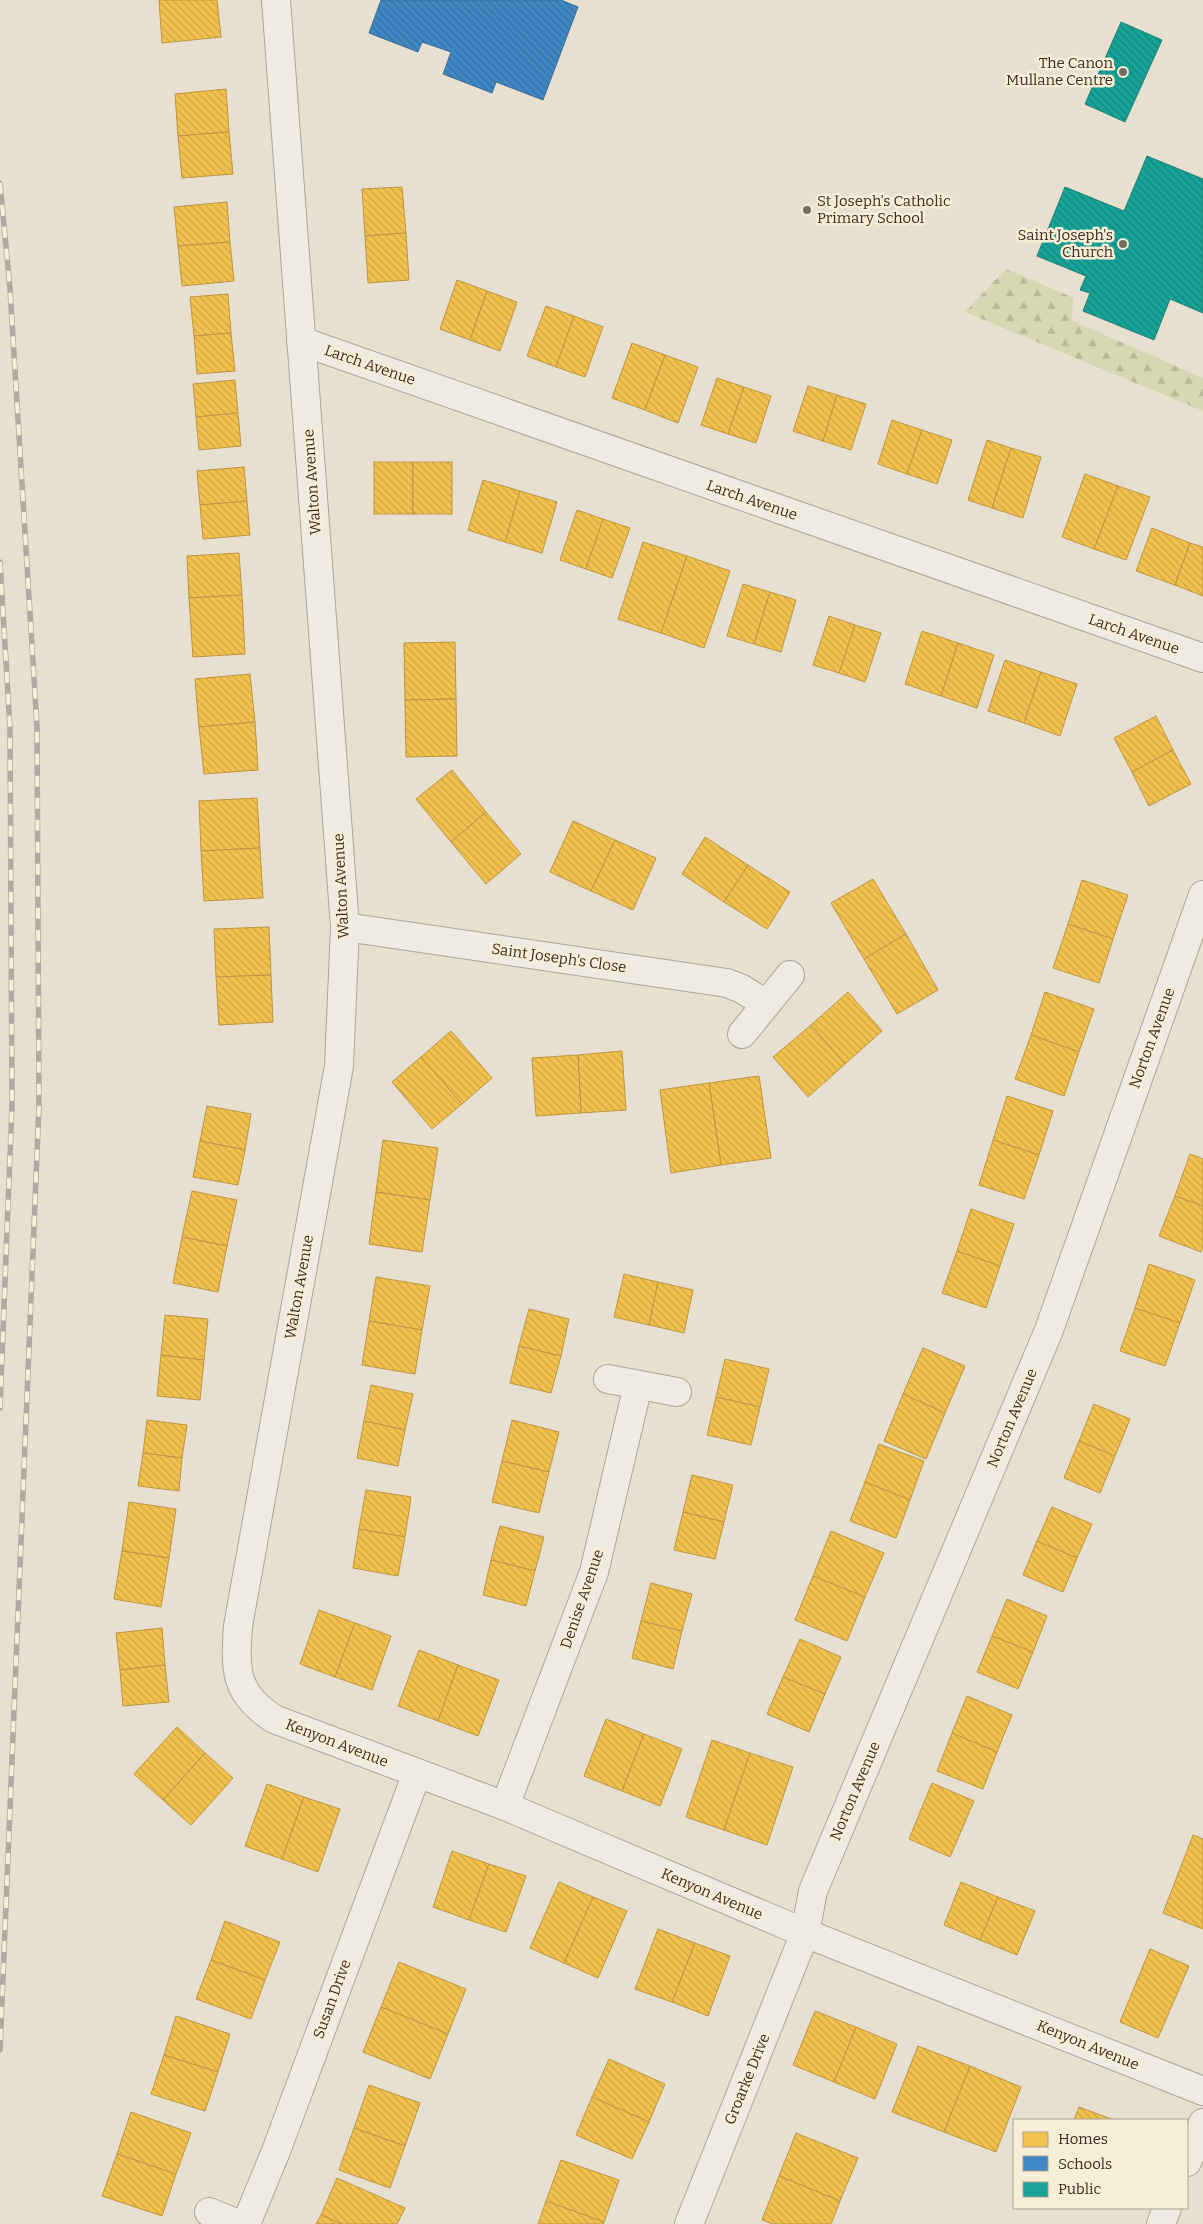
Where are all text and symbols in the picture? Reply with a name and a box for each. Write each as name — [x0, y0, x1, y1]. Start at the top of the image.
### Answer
place label: The Canon Mullane Centre — [1006, 54, 1113, 89]
marker: The Canon Mullane Centre — [1117, 66, 1129, 78]
place label: St Joseph's Catholic Primary School — [817, 192, 951, 227]
marker: St Joseph's Catholic Primary School — [801, 204, 813, 216]
place label: Saint Joseph's Church — [1018, 226, 1114, 261]
marker: Saint Joseph's Church — [1117, 238, 1129, 250]
street label: Larch Avenue — [322, 341, 418, 389]
street label: Walton Avenue — [299, 429, 325, 535]
street label: Larch Avenue — [704, 476, 800, 524]
street label: Larch Avenue — [1086, 610, 1182, 658]
street label: Walton Avenue — [329, 833, 353, 939]
street label: Saint Joseph's Close — [490, 940, 628, 976]
street label: Norton Avenue — [1125, 985, 1179, 1091]
street label: Walton Avenue — [281, 1233, 317, 1341]
street label: Norton Avenue — [983, 1366, 1041, 1470]
street label: Denise Avenue — [557, 1547, 607, 1651]
street label: Kenyon Avenue — [283, 1715, 391, 1771]
street label: Norton Avenue — [826, 1739, 884, 1843]
street label: Kenyon Avenue — [658, 1864, 766, 1924]
street label: Susan Drive — [309, 1957, 355, 2041]
street label: Kenyon Avenue — [1034, 2016, 1142, 2074]
street label: Groarke Drive — [721, 2031, 773, 2127]
legend — [1013, 2119, 1188, 2209]
text: Homes — [1058, 2130, 1108, 2148]
text: Schools — [1058, 2155, 1112, 2173]
text: Public — [1058, 2180, 1102, 2198]

